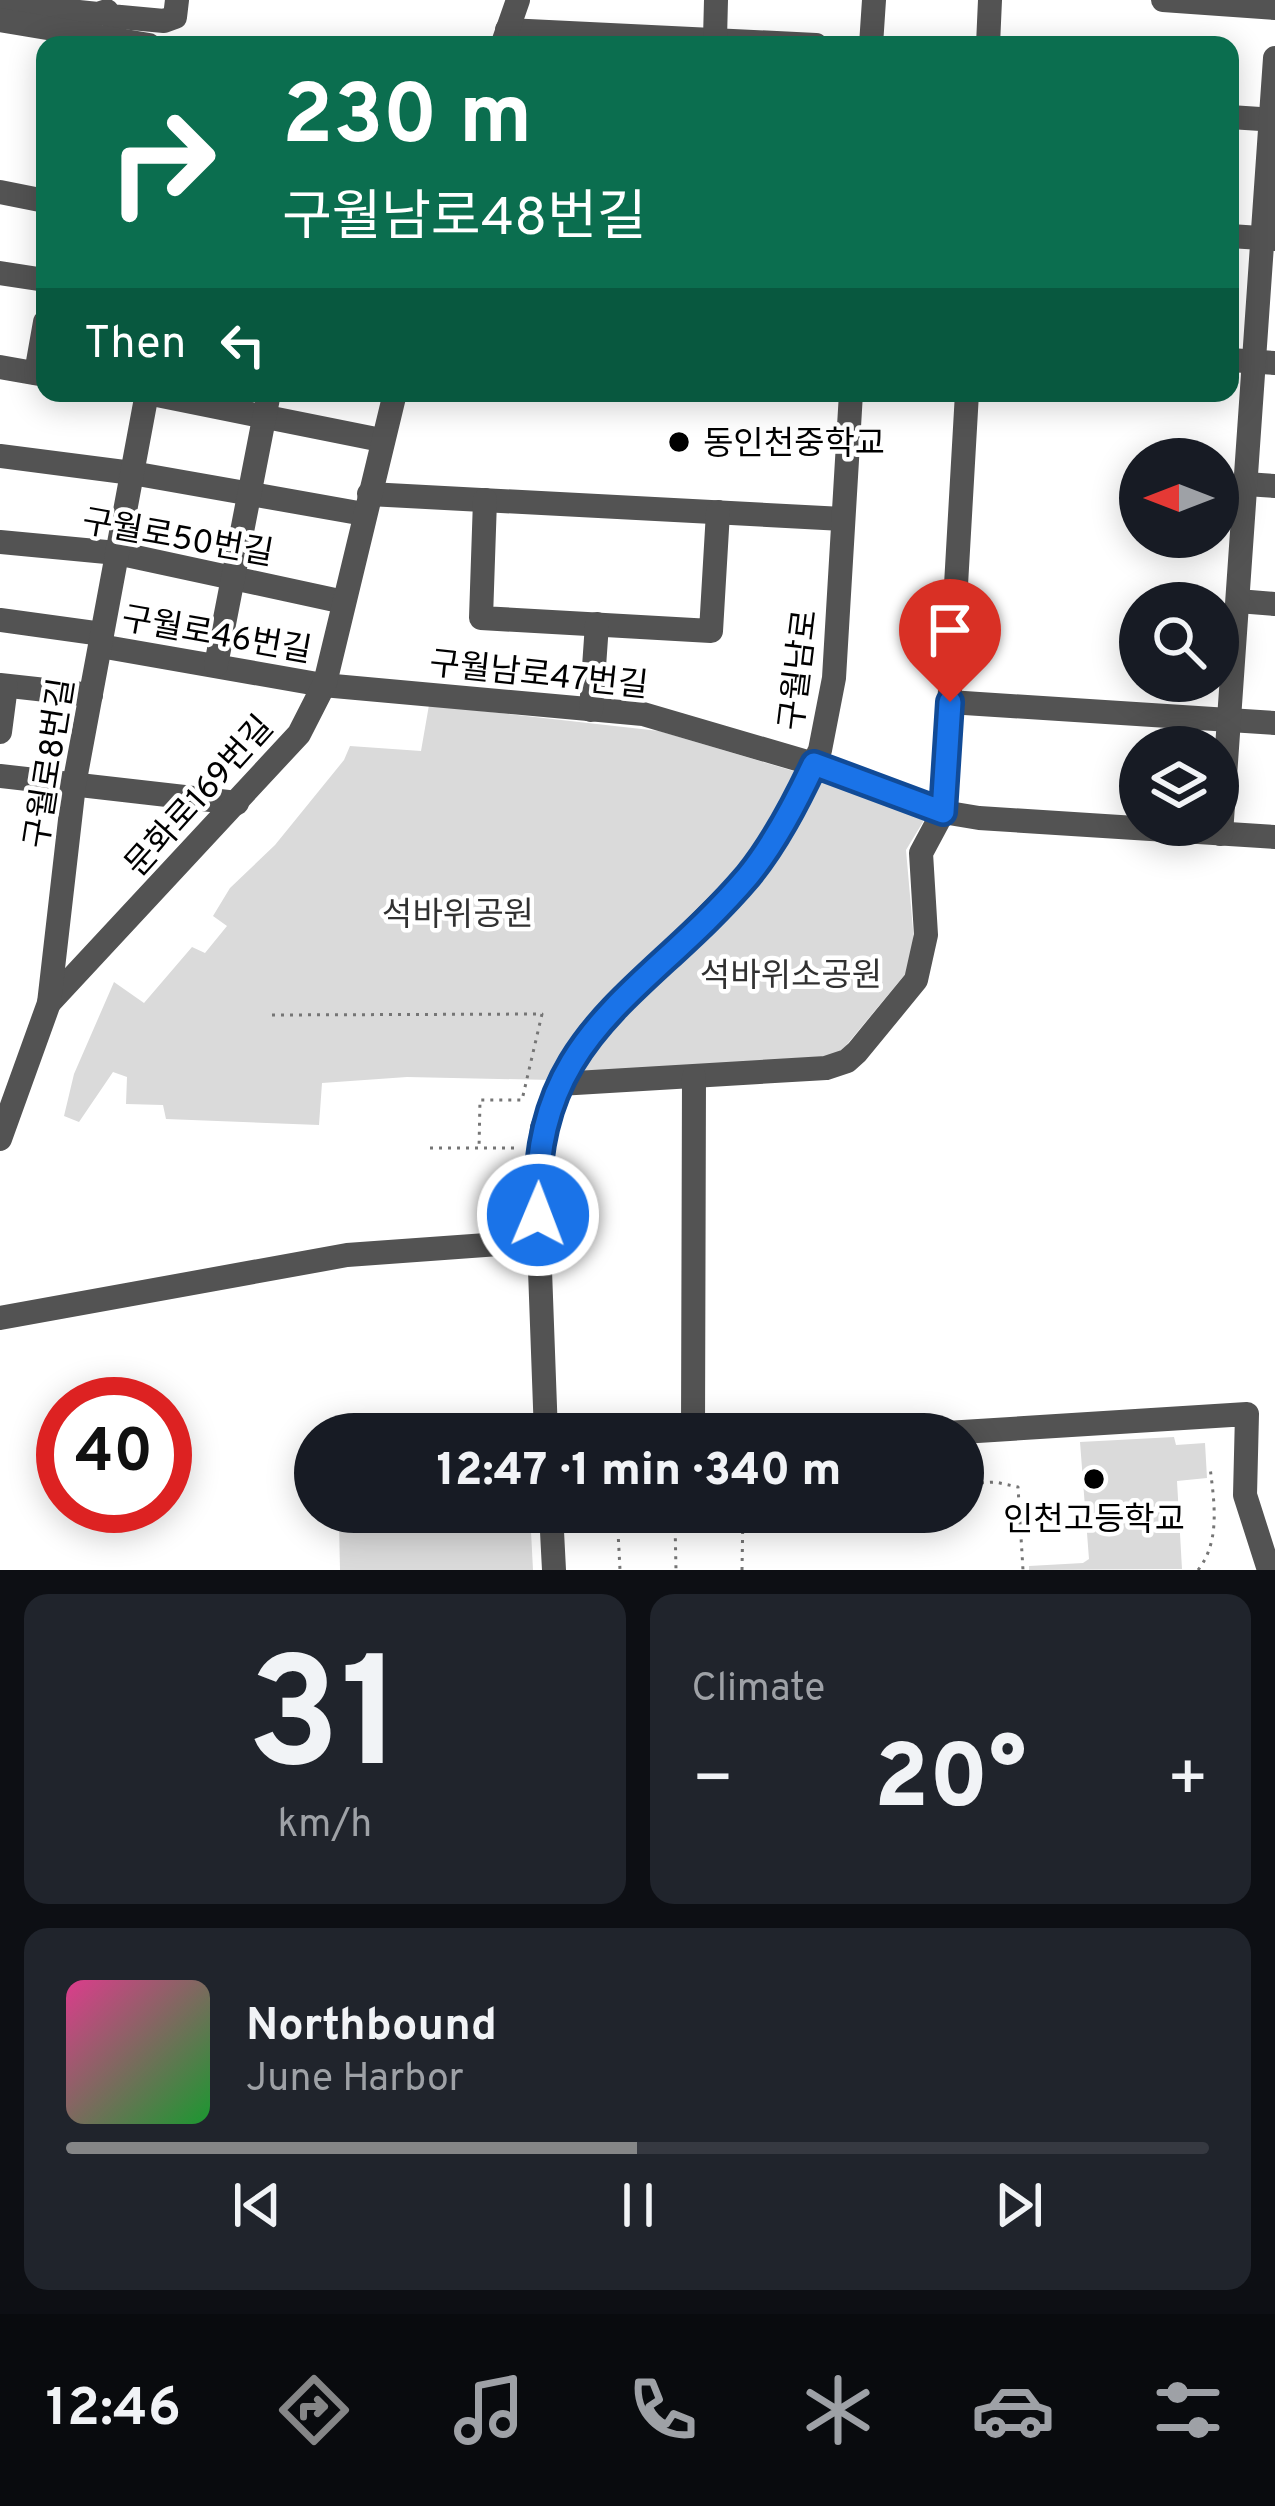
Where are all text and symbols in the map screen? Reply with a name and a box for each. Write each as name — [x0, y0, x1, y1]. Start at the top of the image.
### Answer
text: 230 m — [282, 67, 532, 173]
icon: right — [84, 84, 240, 240]
text: 구월남로48번길 — [282, 186, 647, 255]
icon: left — [210, 312, 276, 378]
text: Then — [84, 317, 186, 374]
place label: 동인천중학교 — [703, 425, 885, 467]
marker: 동인천중학교 — [666, 429, 692, 455]
north arrow — [1119, 438, 1239, 558]
map controls — [1119, 438, 1239, 846]
street label: 구월로50번길 — [78, 502, 276, 577]
pin — [899, 579, 1001, 702]
button: search — [1119, 582, 1239, 702]
icon: arrive — [917, 597, 983, 663]
street label: 구월로46번길 — [118, 600, 314, 674]
street label: 구월남로 — [773, 608, 829, 733]
street label: 구월남로47번길 — [427, 645, 650, 709]
street label: 구월로8번길 — [18, 675, 86, 852]
street label: 문화로169번길 — [118, 708, 284, 887]
button: layers — [1119, 726, 1239, 846]
park label: 석바위공원 — [382, 896, 534, 938]
park label: 석바위소공원 — [700, 957, 882, 999]
position arrow — [475, 1152, 601, 1278]
speed limit sign: 40 — [36, 1377, 192, 1533]
text: 12:47 · 1 min · 340 m — [437, 1444, 841, 1501]
marker: 인천고등학교 — [1081, 1466, 1107, 1492]
place label: 인천고등학교 — [1003, 1501, 1185, 1543]
text: 31 — [247, 1625, 403, 1823]
text: Climate — [692, 1666, 825, 1715]
text: 20° — [874, 1726, 1026, 1839]
text: − — [692, 1741, 734, 1824]
text: + — [1166, 1741, 1209, 1824]
text: km/h — [277, 1802, 372, 1851]
text: Northbound — [246, 1999, 497, 2056]
text: June Harbor — [246, 2056, 464, 2105]
icon: previous — [224, 2172, 290, 2238]
icon: pause — [605, 2172, 671, 2238]
icon: next — [986, 2172, 1052, 2238]
icon: directions — [272, 2368, 356, 2452]
icon: music — [447, 2368, 531, 2452]
icon: phone — [621, 2368, 705, 2452]
icon: climate — [796, 2368, 880, 2452]
icon: car — [971, 2368, 1055, 2452]
icon: filters — [1146, 2368, 1230, 2452]
text: 12:46 — [45, 2376, 181, 2445]

